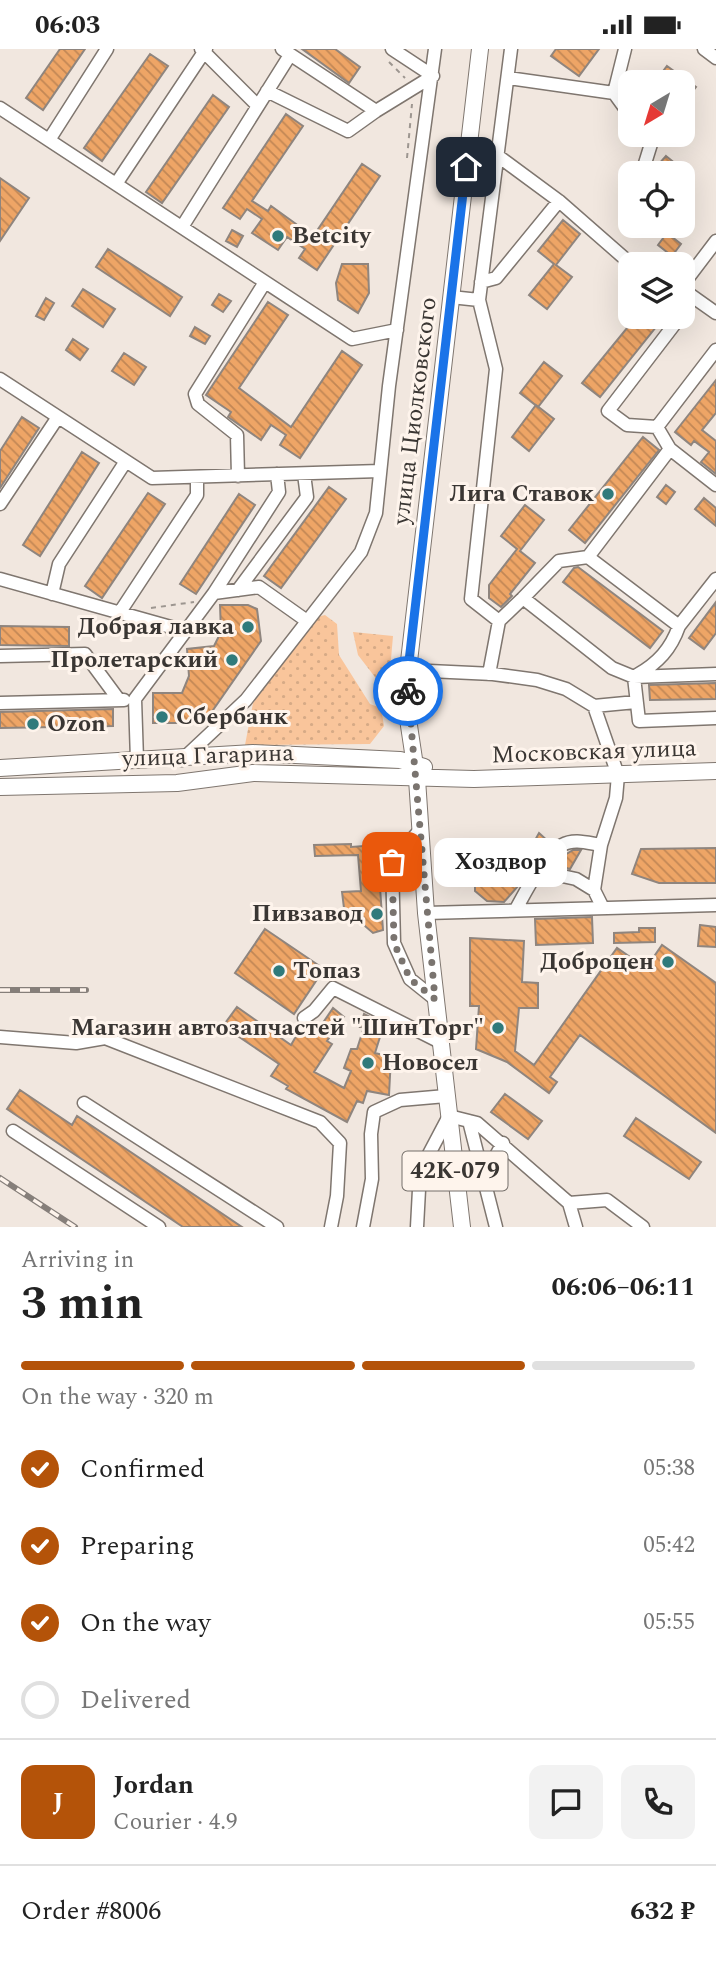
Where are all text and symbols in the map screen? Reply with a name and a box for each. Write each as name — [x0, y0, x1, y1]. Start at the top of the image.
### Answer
text: 06:03 — [35, 5, 100, 45]
north arrow — [618, 70, 695, 147]
map controls — [618, 70, 695, 329]
pin — [436, 137, 496, 197]
icon: home — [447, 148, 485, 186]
button: locate — [618, 161, 695, 238]
place label: Betcity — [292, 218, 372, 254]
marker: Betcity — [270, 228, 286, 244]
button: layers — [618, 252, 695, 329]
street label: улица Циолковского — [383, 295, 447, 528]
place label: Лига Ставок — [449, 476, 595, 512]
marker: Лига Ставок — [600, 486, 616, 502]
place label: Добрая лавка — [78, 609, 235, 645]
marker: Добрая лавка — [240, 619, 256, 635]
place label: Пролетарский — [50, 642, 218, 678]
marker: Пролетарский — [224, 652, 240, 668]
courier — [373, 656, 443, 726]
icon: bike — [389, 672, 427, 710]
place label: Сбербанк — [176, 699, 289, 735]
place label: Ozon — [47, 706, 106, 742]
marker: Сбербанк — [154, 709, 170, 725]
marker: Ozon — [25, 716, 41, 732]
street label: Московская улица — [491, 730, 697, 774]
street label: улица Гагарина — [120, 735, 295, 777]
pin — [362, 832, 422, 892]
callout: Хоздвор — [434, 837, 567, 887]
icon: bag — [373, 843, 411, 881]
text: Хоздвор — [454, 845, 547, 880]
place label: Пивзавод — [252, 896, 363, 932]
marker: Пивзавод — [369, 906, 385, 922]
place label: Доброцен — [540, 944, 654, 980]
place label: Топаз — [293, 953, 360, 989]
marker: Доброцен — [660, 954, 676, 970]
marker: Топаз — [271, 963, 287, 979]
place label: Магазин автозапчастей "ШинТорг" — [71, 1010, 484, 1046]
marker: Магазин автозапчастей "ШинТорг" — [490, 1020, 506, 1036]
place label: Новосел — [382, 1045, 479, 1081]
marker: Новосел — [360, 1055, 376, 1071]
road number: 42К-079 — [402, 1151, 508, 1191]
text: Arriving in — [21, 1243, 134, 1278]
text: 06:06–06:11 — [551, 1267, 695, 1307]
text: 3 min — [21, 1269, 143, 1339]
text: On the way · 320 m — [21, 1380, 214, 1415]
text: Confirmed — [80, 1449, 205, 1489]
icon: check — [21, 1450, 59, 1488]
text: 05:38 — [643, 1451, 695, 1486]
text: Preparing — [80, 1526, 194, 1566]
icon: check — [21, 1527, 59, 1565]
text: 05:42 — [643, 1528, 695, 1563]
text: On the way — [80, 1603, 211, 1643]
icon: check — [21, 1604, 59, 1642]
text: 05:55 — [643, 1605, 695, 1640]
text: Delivered — [80, 1680, 191, 1720]
text: Jordan — [113, 1765, 194, 1805]
button: chat — [529, 1765, 603, 1839]
button: phone — [621, 1765, 695, 1839]
text: J — [52, 1782, 64, 1822]
text: Courier · 4.9 — [113, 1805, 238, 1840]
text: Order #8006 — [21, 1891, 161, 1931]
text: 632 ₽ — [630, 1891, 695, 1931]

